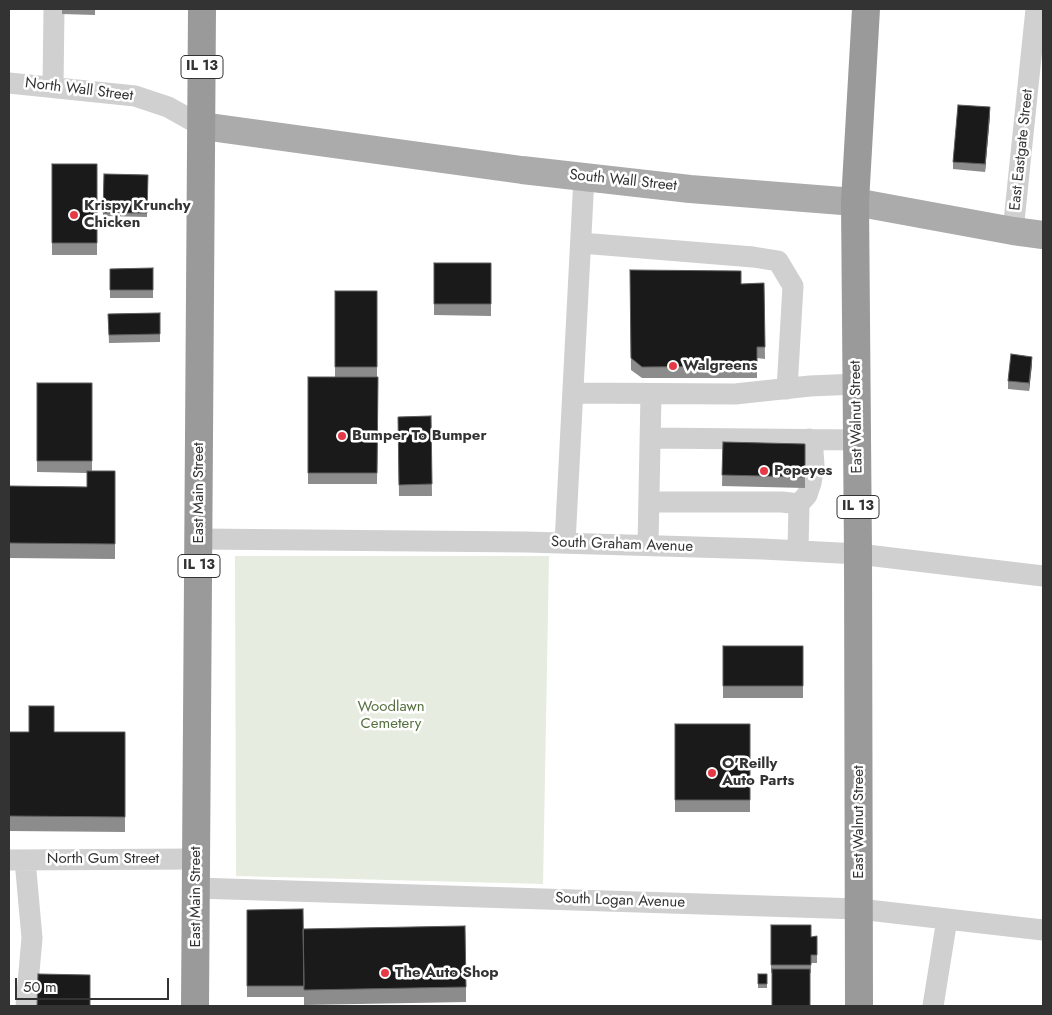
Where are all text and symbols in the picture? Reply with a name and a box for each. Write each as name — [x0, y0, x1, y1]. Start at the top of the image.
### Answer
road number: IL 13 — [181, 56, 223, 78]
street label: North Wall Street — [24, 74, 134, 106]
street label: East Eastgate Street — [1007, 88, 1037, 212]
street label: South Wall Street — [568, 166, 678, 196]
place label: Krispy Krunchy Chicken — [84, 197, 191, 232]
marker: Krispy Krunchy Chicken — [68, 209, 80, 221]
place label: Walgreens — [683, 357, 757, 375]
marker: Walgreens — [667, 360, 679, 372]
street label: East Walnut Street — [847, 360, 867, 474]
place label: Bumper To Bumper — [352, 427, 487, 445]
marker: Bumper To Bumper — [336, 430, 348, 442]
street label: East Main Street — [190, 442, 208, 544]
place label: Popeyes — [774, 462, 832, 480]
marker: Popeyes — [758, 465, 770, 477]
road number: IL 13 — [837, 496, 879, 518]
street label: South Graham Avenue — [551, 534, 693, 556]
road number: IL 13 — [178, 554, 220, 578]
park label: Woodlawn Cemetery — [357, 698, 425, 733]
place label: O'Reilly Auto Parts — [722, 755, 794, 790]
street label: East Walnut Street — [850, 765, 868, 879]
marker: O'Reilly Auto Parts — [706, 767, 718, 779]
street label: East Main Street — [187, 846, 205, 948]
street label: North Gum Street — [47, 850, 159, 868]
street label: South Logan Avenue — [555, 890, 685, 912]
place label: The Auto Shop — [395, 964, 499, 982]
marker: The Auto Shop — [379, 967, 391, 979]
scale bar — [18, 968, 171, 1000]
text: 50 m — [23, 976, 57, 998]

